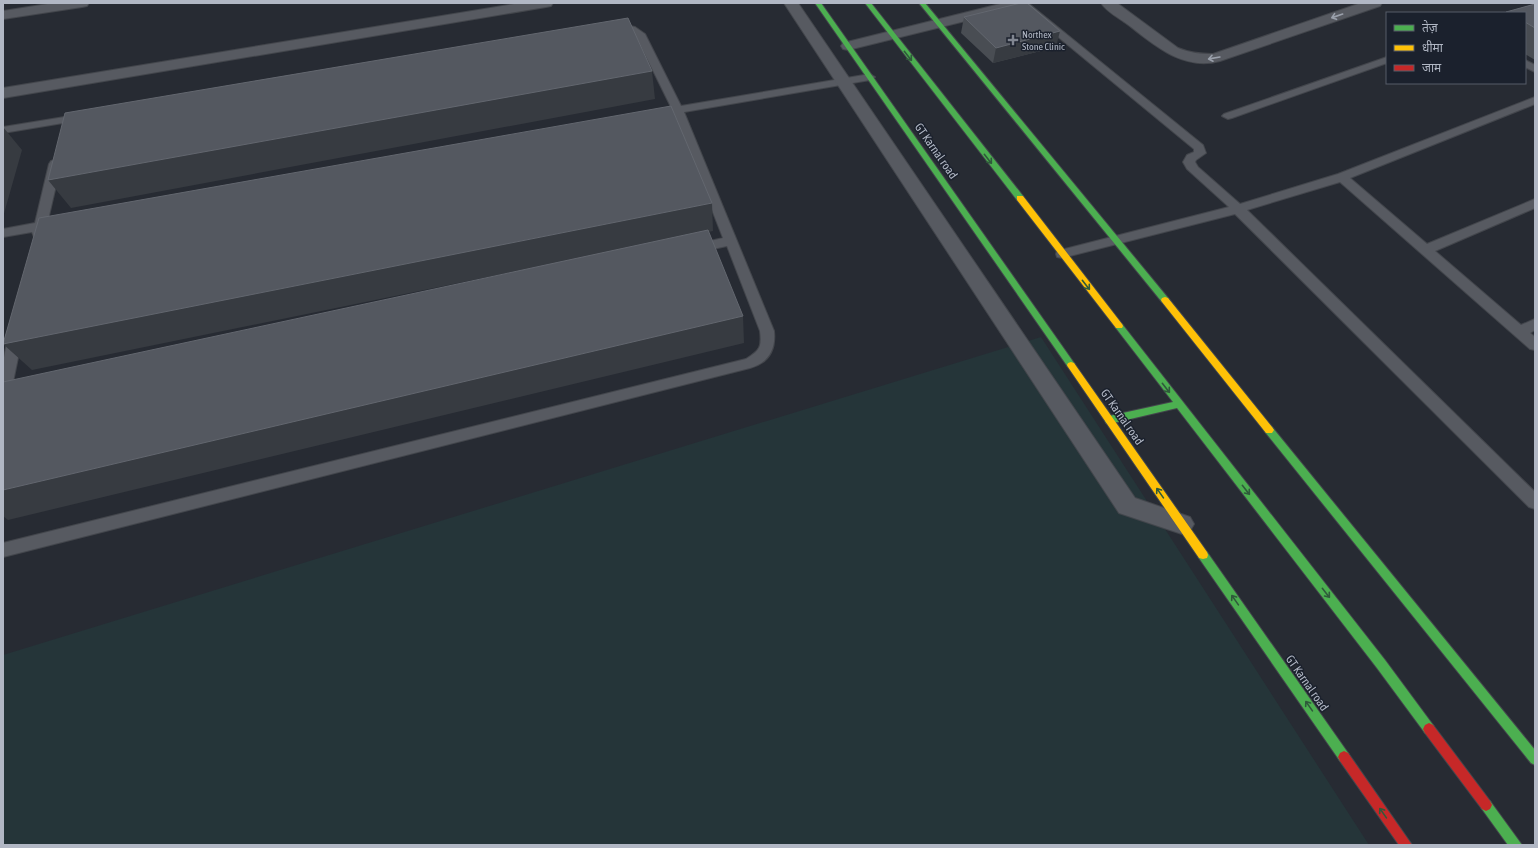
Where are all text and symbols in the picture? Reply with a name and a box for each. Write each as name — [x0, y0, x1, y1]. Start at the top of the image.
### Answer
legend — [1386, 12, 1526, 84]
one-way arrow — [1331, 13, 1343, 21]
text: तेज़ — [1422, 20, 1439, 35]
place label: Northex Stone Clinic — [1022, 29, 1065, 52]
marker: Northex Stone Clinic — [1007, 34, 1019, 46]
text: धीमा — [1422, 40, 1444, 55]
one-way arrow — [904, 51, 912, 62]
one-way arrow — [1207, 54, 1220, 62]
text: जाम — [1422, 61, 1442, 75]
street label: GT Karnal road — [912, 120, 960, 182]
one-way arrow — [984, 153, 992, 164]
one-way arrow — [1082, 280, 1091, 291]
one-way arrow — [1162, 382, 1171, 393]
street label: GT Karnal road — [1098, 386, 1146, 448]
one-way arrow — [1242, 485, 1250, 496]
one-way arrow — [1156, 488, 1164, 499]
one-way arrow — [1322, 587, 1330, 598]
one-way arrow — [1231, 594, 1239, 605]
street label: GT Karnal road — [1283, 652, 1331, 714]
one-way arrow — [1305, 701, 1313, 712]
one-way arrow — [1379, 808, 1387, 819]

